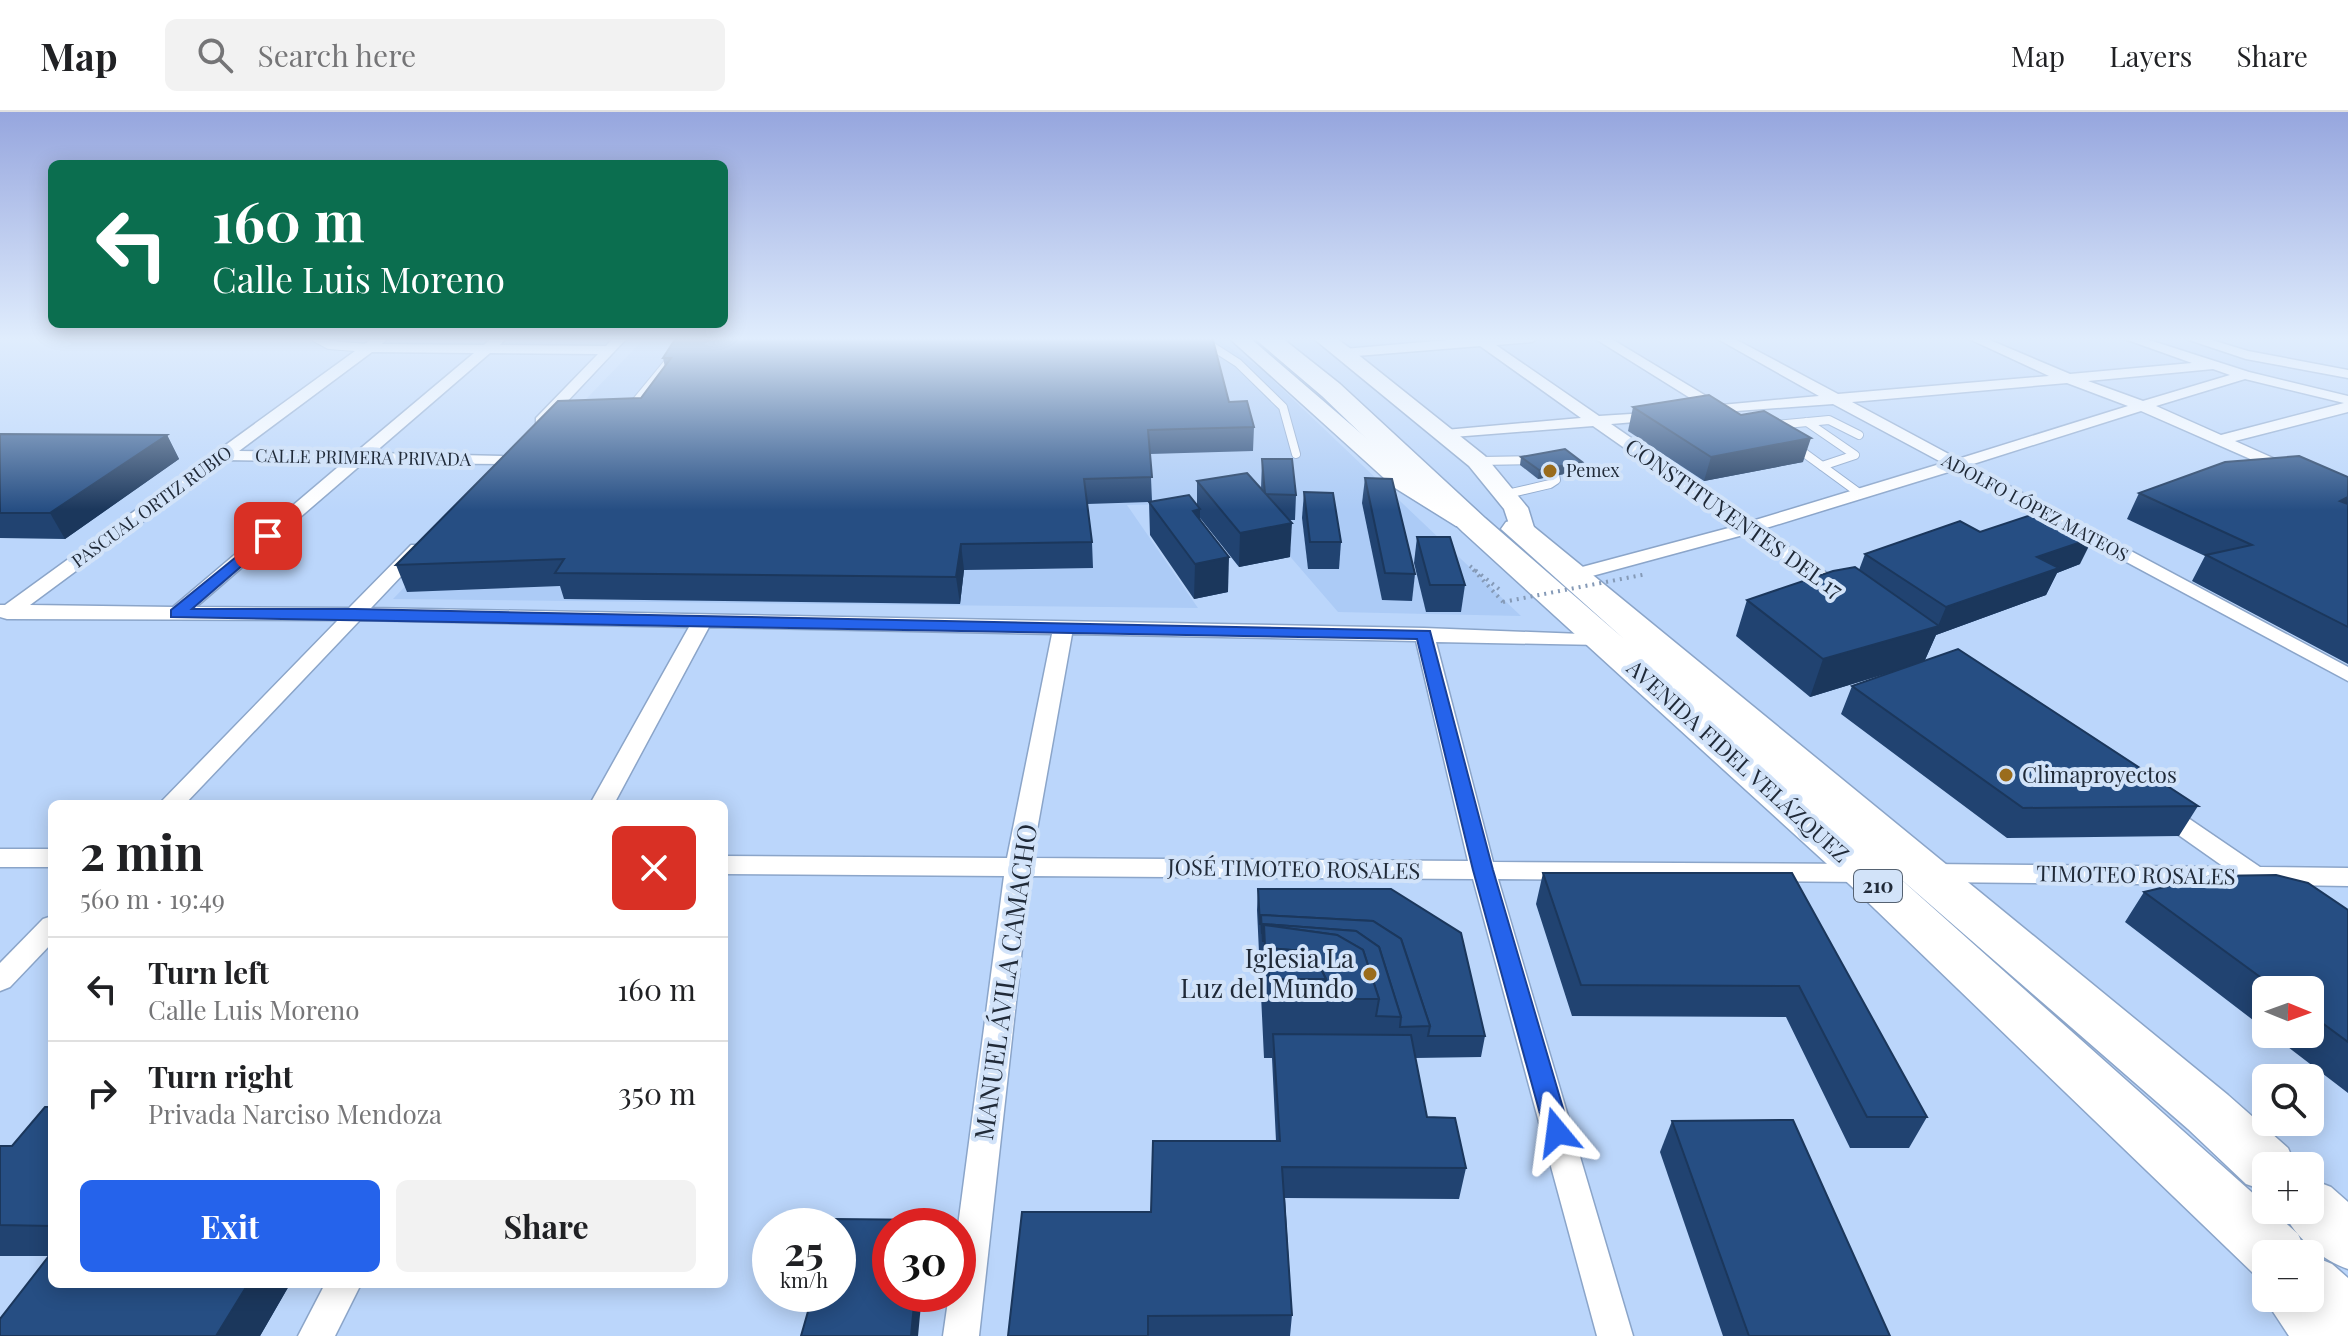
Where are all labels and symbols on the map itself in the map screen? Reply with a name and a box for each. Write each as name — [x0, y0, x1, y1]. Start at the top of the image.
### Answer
street label: CONSTITUYENTES DEL 17 — [1620, 430, 1849, 604]
street label: PASCUAL ORTIZ RUBIO — [67, 440, 236, 572]
street label: CALLE PRIMERA PRIVADA — [255, 443, 472, 471]
street label: ADOLFO LÓPEZ MATEOS — [1937, 447, 2133, 566]
place label: Pemex — [1566, 458, 1620, 482]
marker: Pemex — [1541, 462, 1559, 480]
pin — [234, 502, 302, 570]
street label: AVENIDA FIDEL VELÁZQUEZ — [1620, 652, 1856, 868]
place label: Climaproyectos — [2022, 759, 2177, 789]
marker: Climaproyectos — [1997, 766, 2015, 784]
street label: MANUEL ÁVILA CAMACHO — [965, 821, 1044, 1142]
street label: JOSÉ TIMOTEO ROSALES — [1166, 851, 1421, 885]
street label: TIMOTEO ROSALES — [2036, 857, 2236, 891]
road number: 210 — [1854, 870, 1902, 902]
place label: Iglesia La Luz del Mundo — [1180, 940, 1354, 1005]
marker: Iglesia La Luz del Mundo — [1361, 965, 1379, 983]
north arrow — [2252, 976, 2324, 1048]
position arrow — [1515, 1090, 1599, 1174]
speed limit sign: 30 — [872, 1208, 976, 1312]

